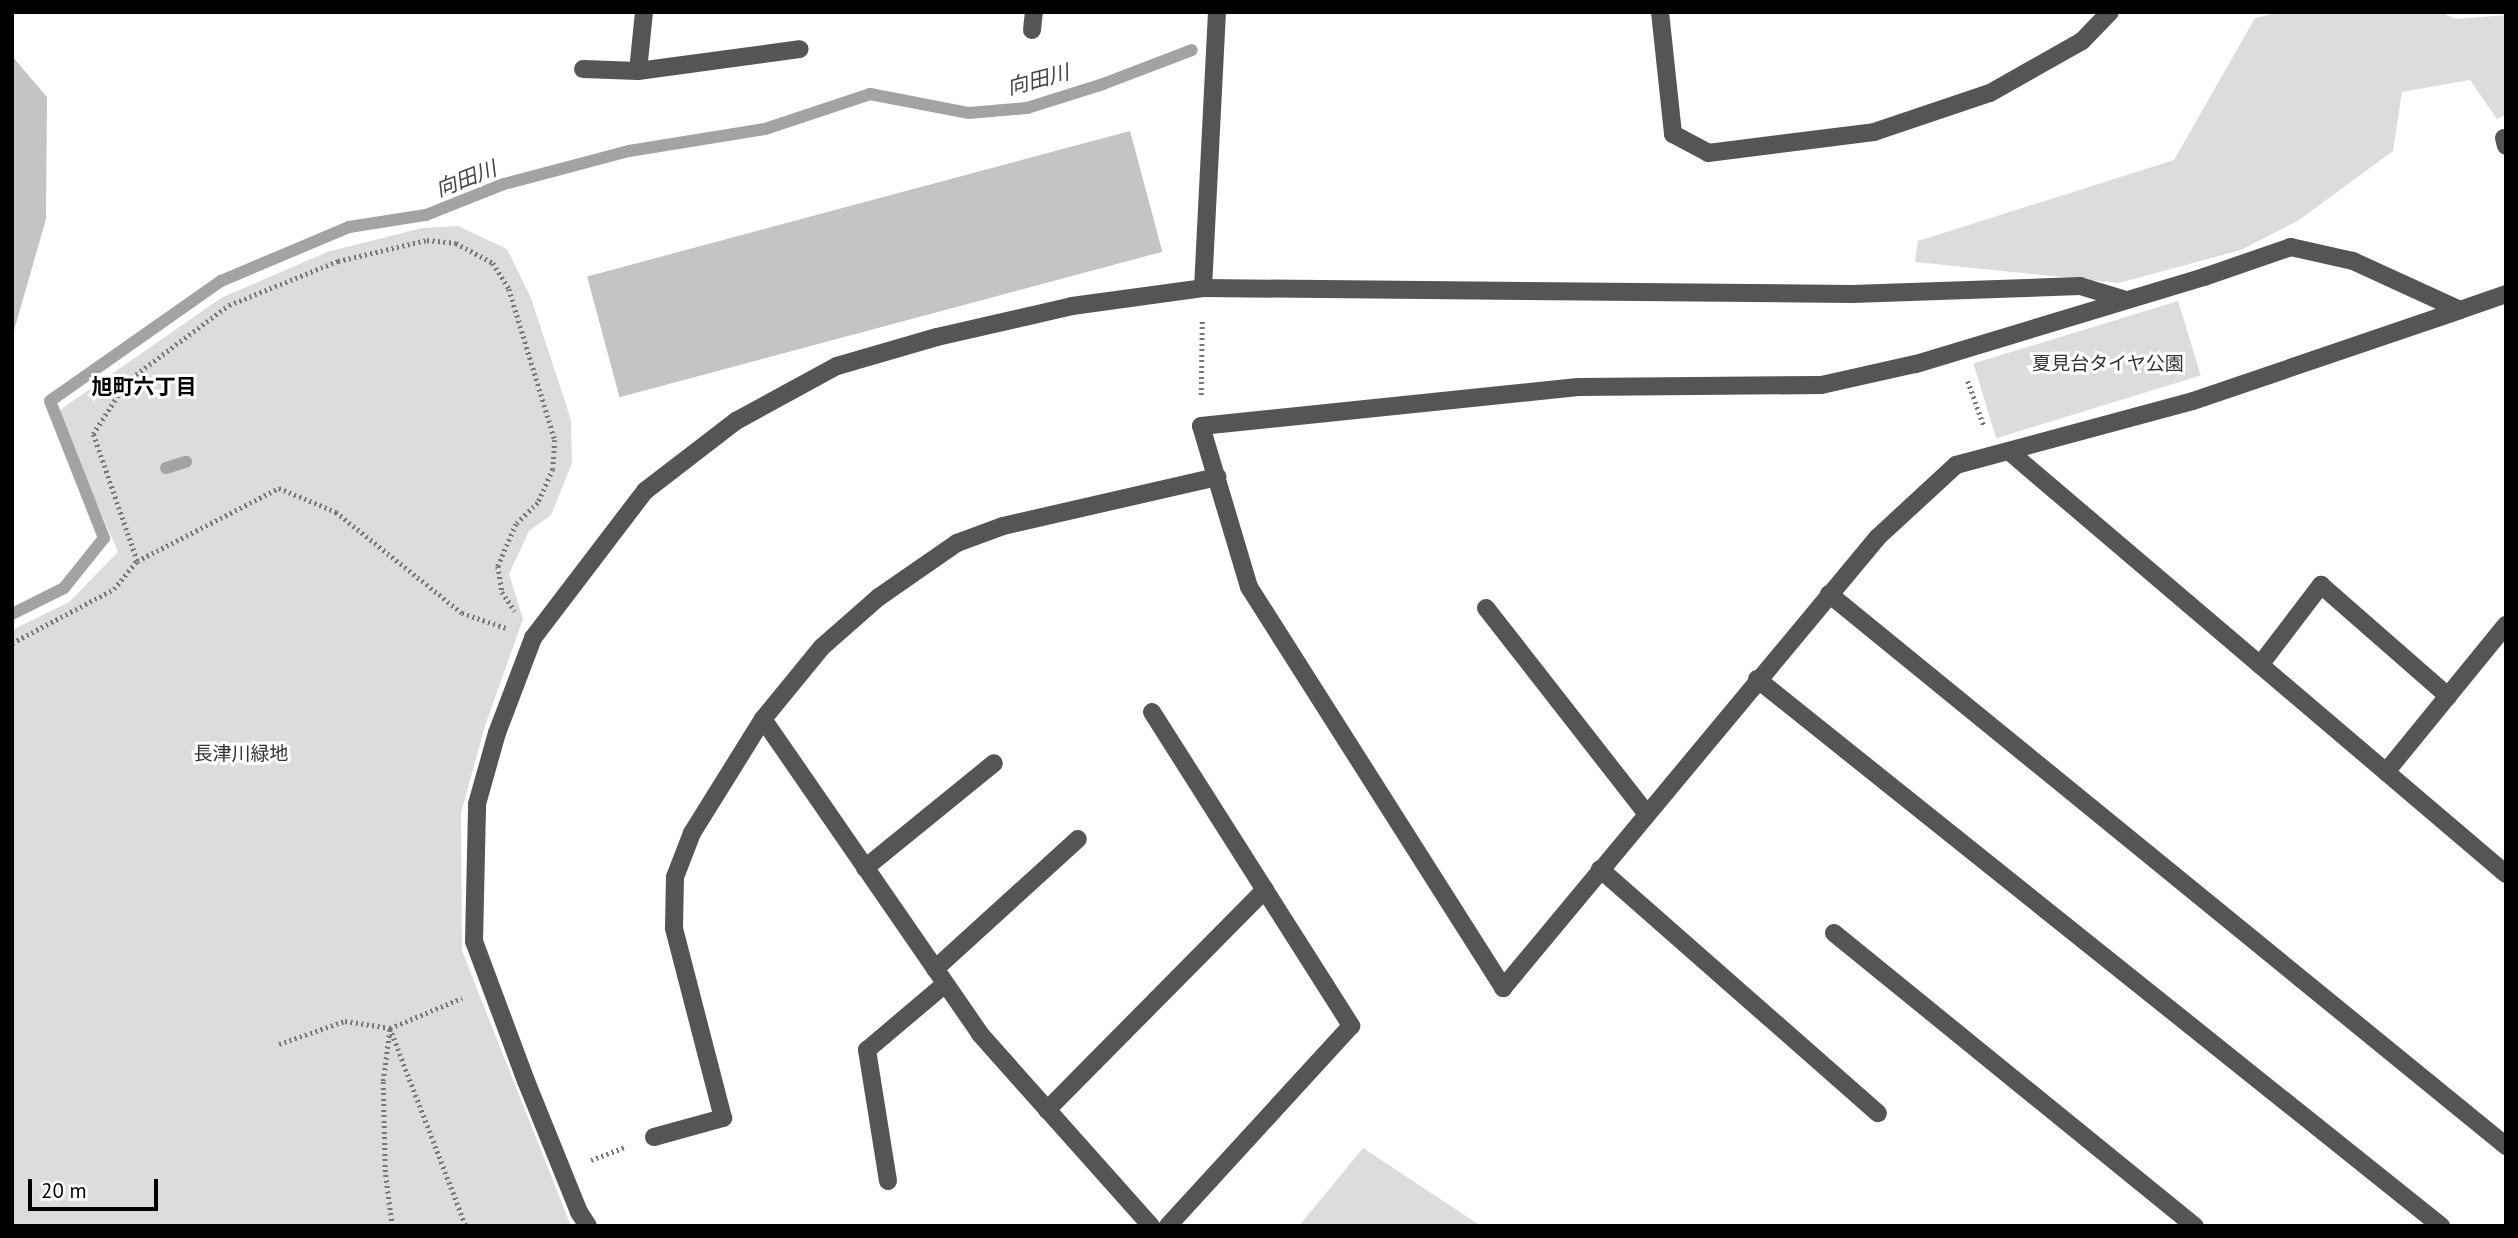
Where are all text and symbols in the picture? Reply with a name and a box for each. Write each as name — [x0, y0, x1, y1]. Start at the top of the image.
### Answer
water label: 向田川 — [1004, 60, 1072, 100]
water label: 向田川 — [432, 156, 500, 202]
park label: 夏見台タイヤ公園 — [2032, 353, 2184, 375]
district label: 旭町六丁目 — [92, 374, 196, 400]
park label: 長津川緑地 — [194, 743, 288, 765]
scale bar — [32, 1164, 161, 1208]
text: 20 m — [41, 1177, 87, 1204]

